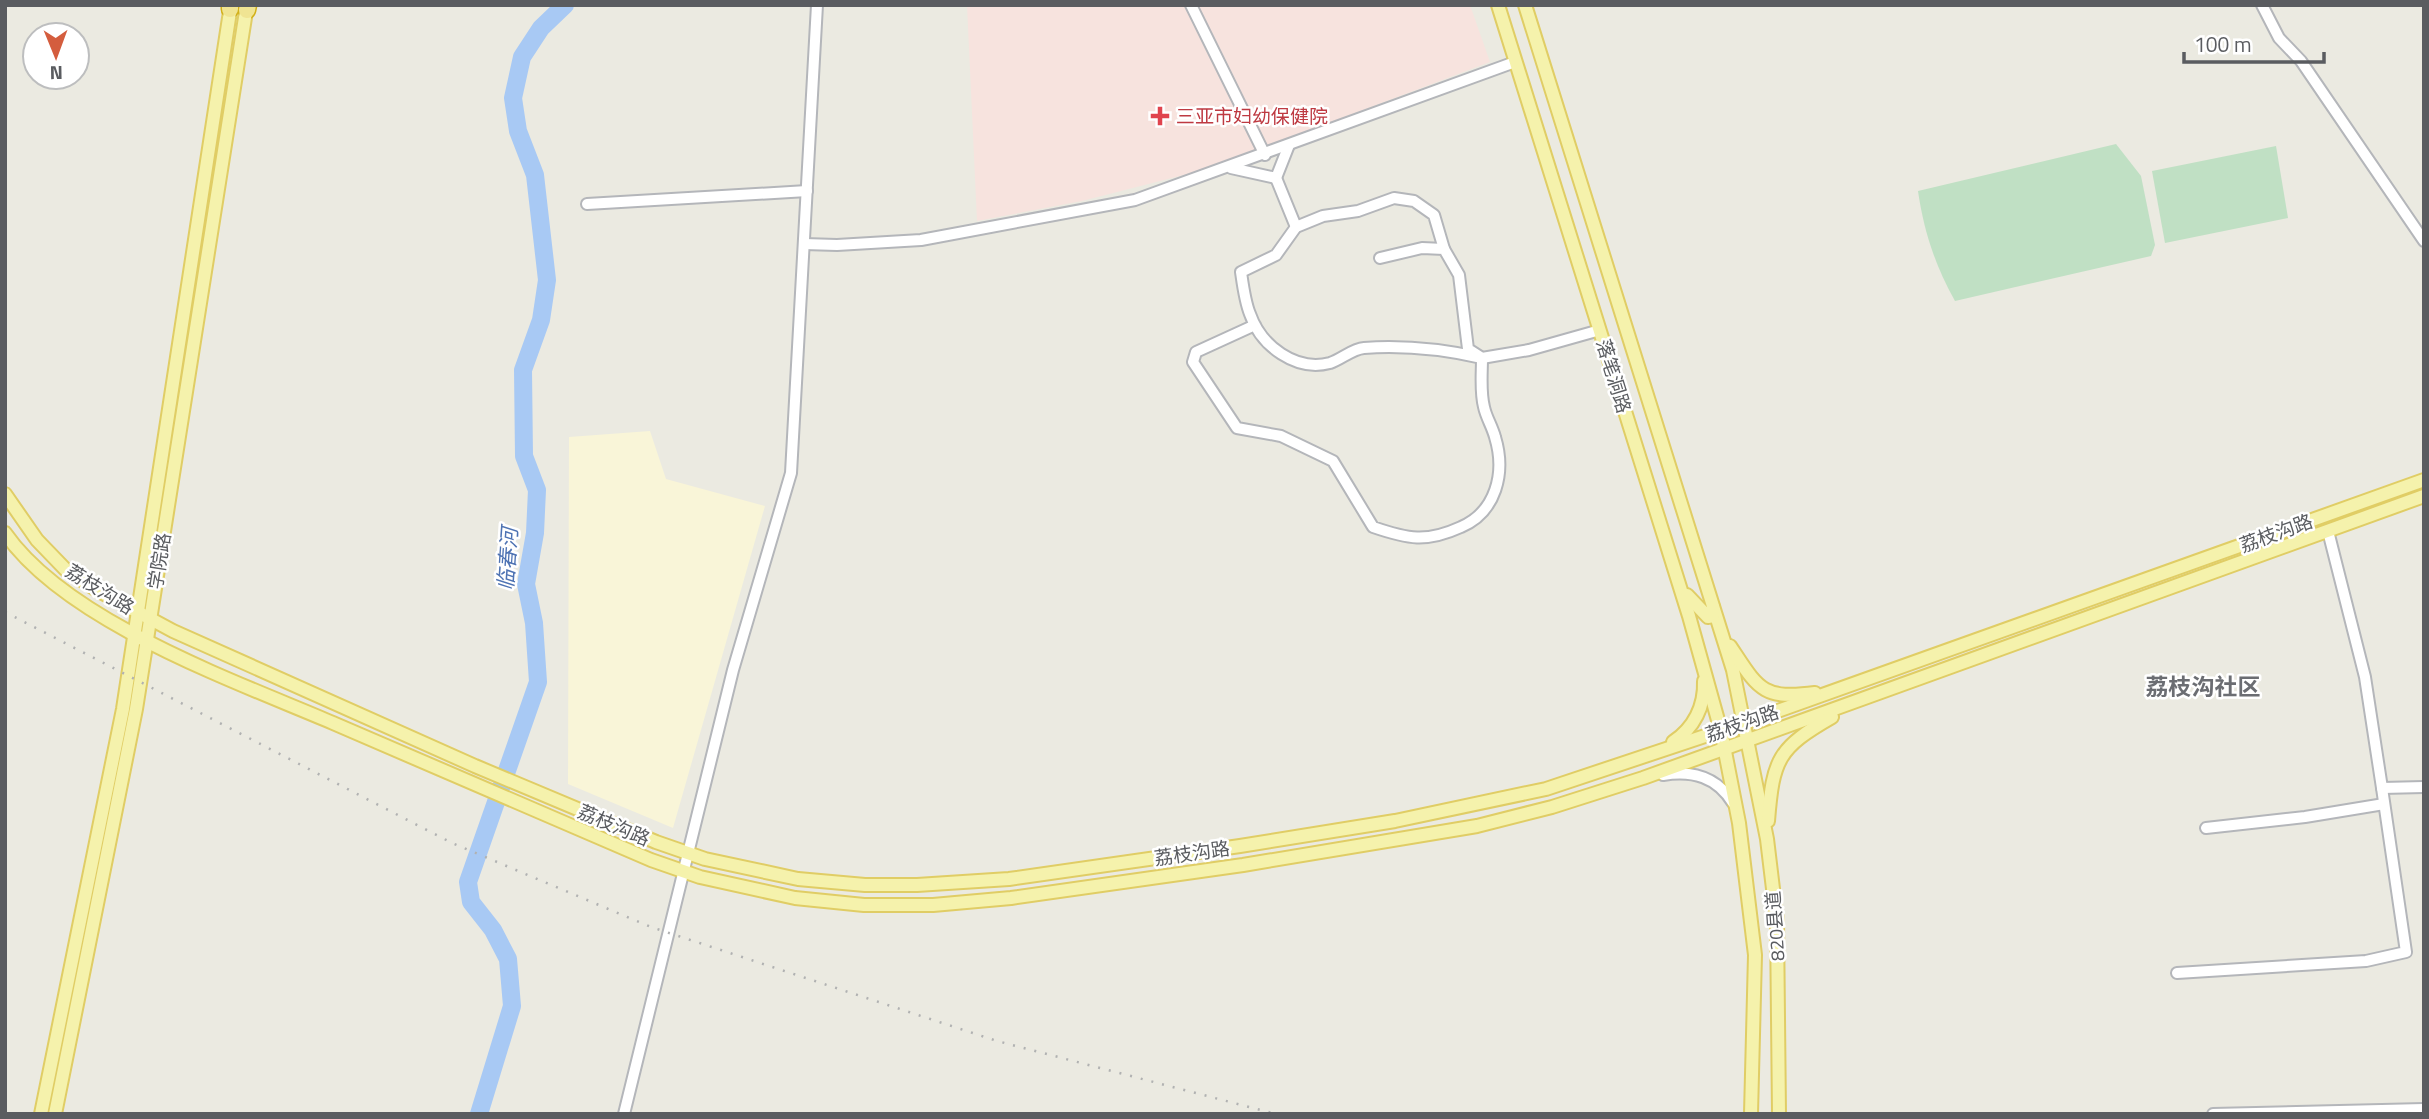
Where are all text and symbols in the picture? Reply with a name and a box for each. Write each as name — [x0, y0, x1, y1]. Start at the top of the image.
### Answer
north arrow — [21, 21, 91, 91]
scale bar — [2184, 21, 2324, 65]
text: 100 m — [2194, 28, 2251, 60]
text: N — [49, 59, 63, 88]
place label: 三亚市妇幼保健院 — [1176, 101, 1328, 130]
marker: 三亚市妇幼保健院 — [1150, 106, 1170, 126]
street label: 落笔洞路 — [1589, 335, 1639, 416]
street label: 荔枝沟路 — [2235, 506, 2317, 559]
water label: 临春河 — [489, 522, 525, 591]
street label: 学院路 — [140, 530, 177, 591]
street label: 荔枝沟路 — [60, 556, 140, 621]
district label: 荔枝沟社区 — [2146, 669, 2261, 704]
street label: 荔枝沟路 — [1701, 696, 1782, 749]
street label: 荔枝沟路 — [574, 796, 655, 853]
street label: 荔枝沟路 — [1152, 833, 1232, 872]
street label: 820县道 — [1758, 890, 1791, 962]

